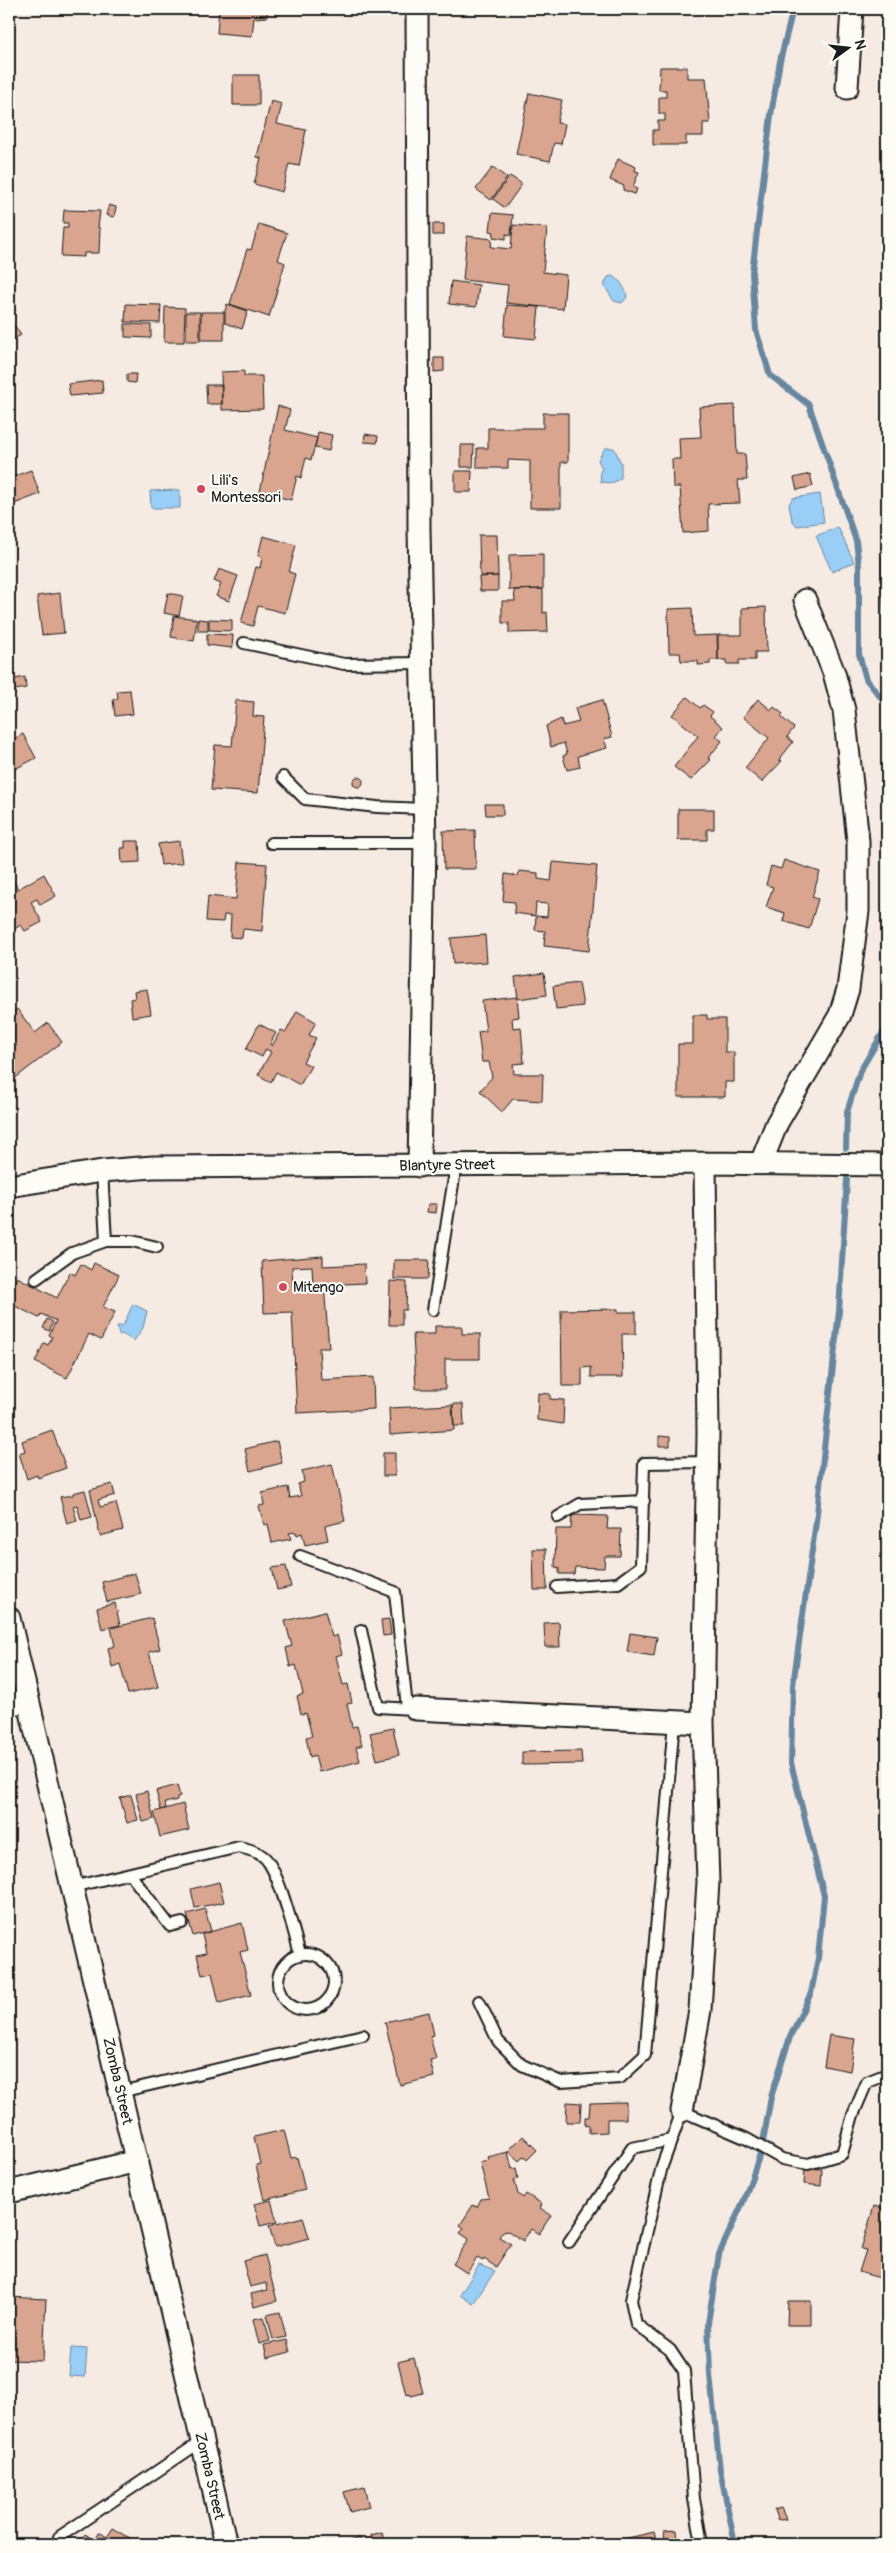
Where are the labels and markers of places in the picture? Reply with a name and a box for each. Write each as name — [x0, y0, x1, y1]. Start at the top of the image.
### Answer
place label: Lili's Montessori — [211, 471, 281, 507]
marker: Lili's Montessori — [195, 483, 207, 495]
place label: Mitengo — [293, 1278, 344, 1297]
marker: Mitengo — [277, 1281, 289, 1293]

